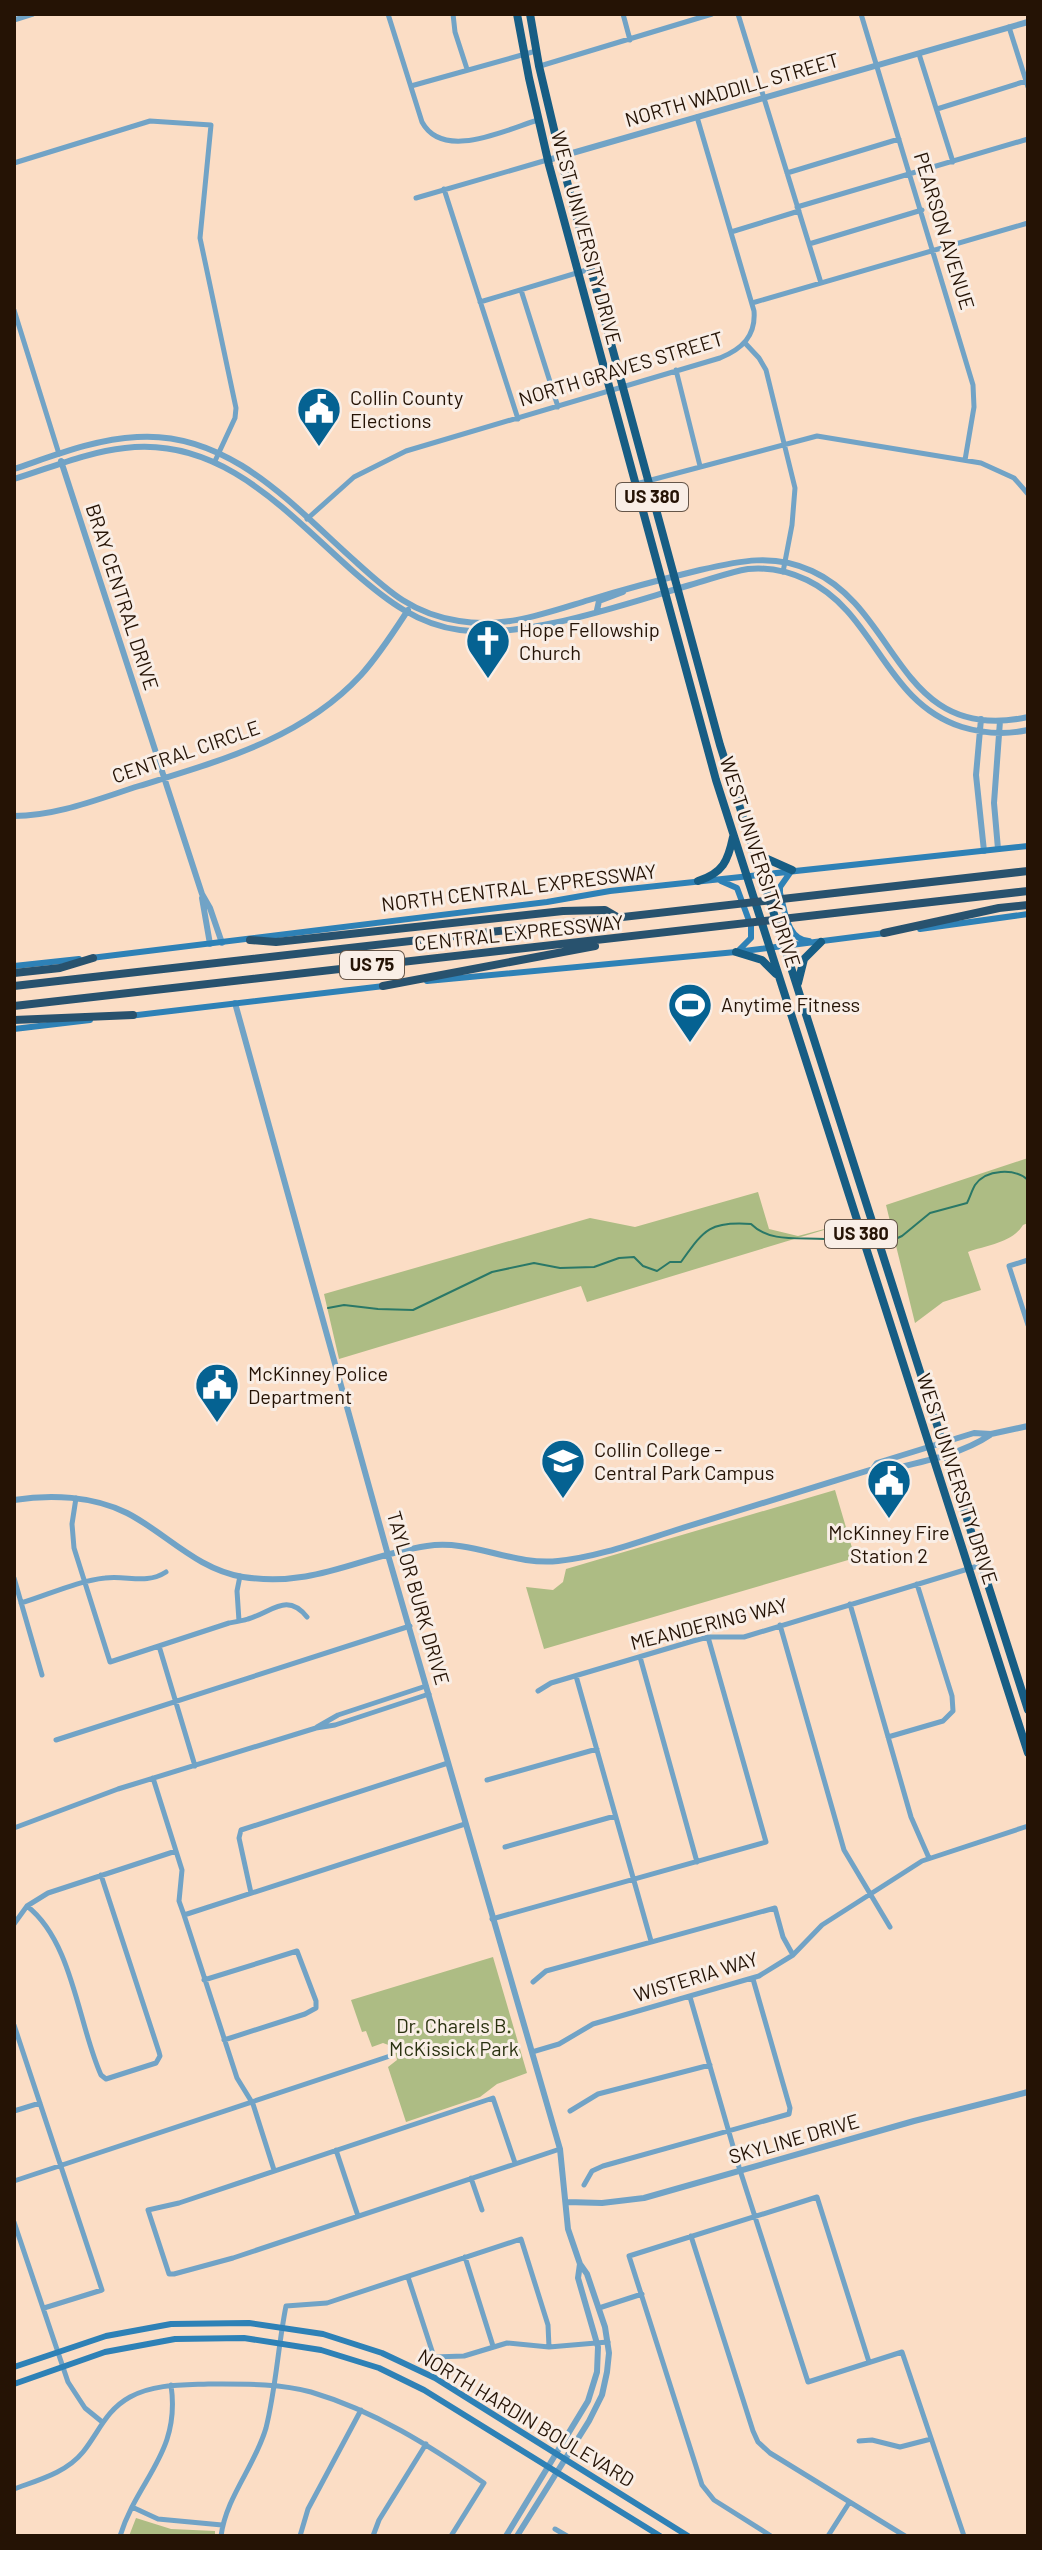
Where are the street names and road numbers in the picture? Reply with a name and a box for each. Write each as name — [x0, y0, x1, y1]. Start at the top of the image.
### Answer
street label: NORTH WADDILL STREET — [622, 47, 842, 131]
street label: WEST UNIVERSITY DRIVE — [547, 128, 627, 347]
street label: PEARSON AVENUE — [910, 149, 980, 312]
street label: NORTH GRAVES STREET — [515, 325, 726, 411]
road number: US 380 — [616, 483, 688, 511]
street label: BRAY CENTRAL DRIVE — [81, 500, 164, 693]
street label: CENTRAL CIRCLE — [109, 715, 263, 788]
street label: WEST UNIVERSITY DRIVE — [715, 753, 806, 970]
street label: NORTH CENTRAL EXPRESSWAY — [380, 858, 658, 916]
street label: CENTRAL EXPRESSWAY — [413, 909, 625, 955]
road number: US 75 — [340, 951, 404, 979]
road number: US 380 — [825, 1220, 897, 1248]
street label: WEST UNIVERSITY DRIVE — [912, 1370, 1003, 1587]
street label: TAYLOR BURK DRIVE — [383, 1508, 455, 1687]
street label: MEANDERING WAY — [628, 1592, 790, 1654]
street label: WISTERIA WAY — [631, 1946, 761, 2006]
street label: SKYLINE DRIVE — [726, 2108, 862, 2168]
street label: NORTH HARDIN BOULEVARD — [414, 2343, 639, 2491]

